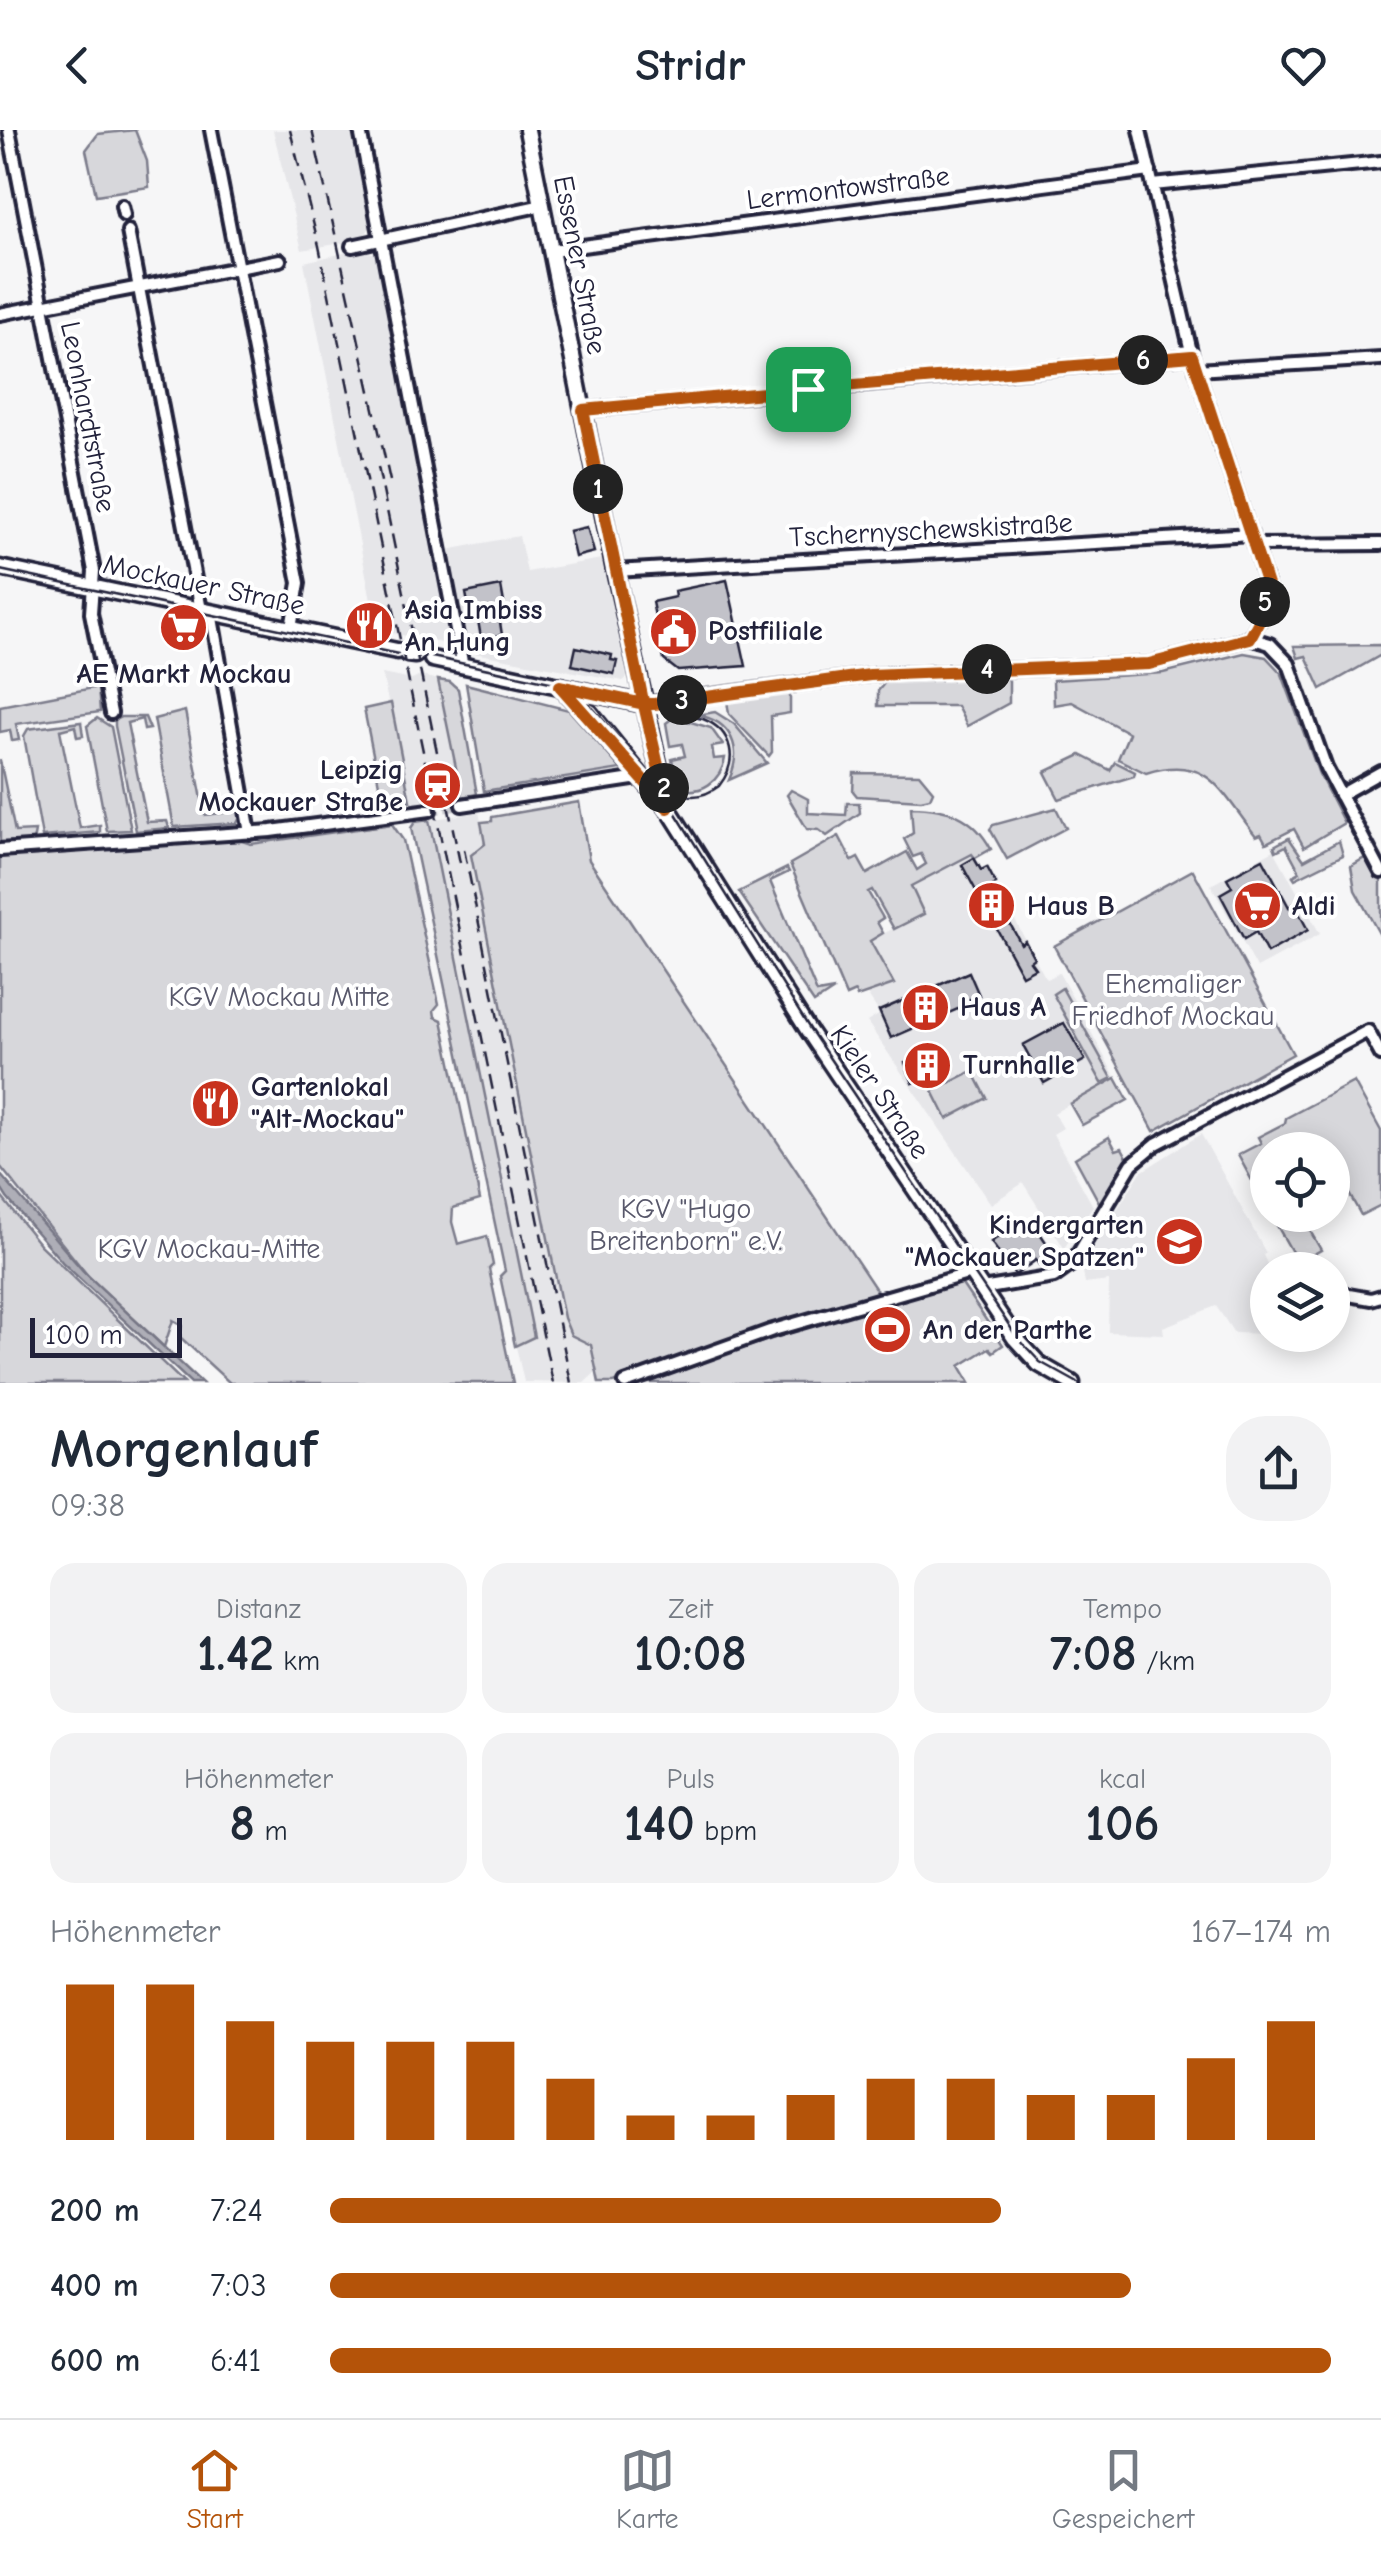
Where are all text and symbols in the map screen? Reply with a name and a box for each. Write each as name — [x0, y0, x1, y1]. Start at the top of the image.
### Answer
icon: back — [50, 38, 105, 93]
icon: heart — [1276, 38, 1331, 93]
text: Stridr — [635, 39, 746, 91]
street label: Lermontowstraße — [745, 160, 951, 216]
street label: Essener Straße — [547, 173, 613, 357]
street label: Leonhardtstraße — [54, 319, 122, 515]
pin: 6 — [1118, 335, 1168, 385]
text: 6 — [1136, 344, 1150, 376]
pin — [766, 347, 851, 432]
icon: arrive — [781, 362, 836, 417]
pin: 1 — [573, 464, 623, 514]
text: 1 — [592, 473, 604, 505]
street label: Tschernyschewskistraße — [789, 507, 1073, 553]
street label: Mockauer Straße — [100, 548, 308, 622]
pin: 5 — [1240, 577, 1290, 627]
text: 5 — [1258, 586, 1272, 618]
place label: Asia Imbiss An Hung — [405, 594, 542, 658]
restaurant icon: Asia Imbiss An Hung — [344, 600, 396, 652]
supermarket icon: AE Markt Mockau — [158, 601, 210, 653]
public building icon: Postfiliale — [647, 605, 699, 657]
place label: Postfiliale — [708, 615, 823, 647]
pin: 4 — [962, 644, 1012, 694]
text: 4 — [980, 653, 994, 685]
place label: AE Markt Mockau — [76, 658, 292, 690]
pin: 3 — [657, 675, 707, 725]
text: 3 — [675, 684, 689, 716]
place label: Leipzig Mockauer Straße — [198, 754, 403, 818]
station icon: Leipzig Mockauer Straße — [412, 760, 464, 812]
pin: 2 — [639, 763, 689, 813]
text: 2 — [657, 772, 671, 804]
building icon: Haus B — [966, 880, 1018, 932]
supermarket icon: Aldi — [1231, 880, 1283, 932]
place label: Haus B — [1027, 890, 1115, 922]
place label: Aldi — [1292, 890, 1335, 922]
park label: Ehemaliger Friedhof Mockau — [1072, 968, 1274, 1032]
park label: KGV Mockau Mitte — [169, 981, 389, 1013]
building icon: Haus A — [899, 981, 951, 1033]
place label: Haus A — [960, 991, 1047, 1023]
street label: Kieler Straße — [824, 1019, 936, 1165]
building icon: Turnhalle — [902, 1039, 954, 1091]
place label: Turnhalle — [963, 1049, 1075, 1081]
place label: Gartenlokal "Alt-Mockau" — [251, 1071, 404, 1135]
restaurant icon: Gartenlokal "Alt-Mockau" — [190, 1077, 242, 1129]
map controls — [1250, 1132, 1350, 1352]
button: locate — [1250, 1132, 1350, 1232]
park label: KGV "Hugo Breitenborn" e.V. — [589, 1193, 783, 1257]
place label: Kindergarten "Mockauer Spatzen" — [905, 1209, 1144, 1273]
school or university icon: Kindergarten "Mockauer Spatzen" — [1153, 1215, 1205, 1267]
park label: KGV Mockau-Mitte — [98, 1233, 320, 1265]
button: layers — [1250, 1252, 1350, 1352]
sports icon: An der Parthe — [862, 1304, 914, 1356]
scale bar — [30, 1313, 182, 1358]
place label: An der Parthe — [923, 1314, 1092, 1346]
text: 100 m — [45, 1319, 123, 1351]
button: share — [1226, 1416, 1331, 1521]
text: Morgenlauf — [50, 1417, 317, 1481]
text: 09:38 — [50, 1487, 125, 1524]
text: Distanz — [216, 1593, 301, 1625]
text: Zeit — [668, 1593, 713, 1625]
text: Tempo — [1083, 1593, 1162, 1625]
text: 1.42 — [197, 1625, 274, 1683]
text: 10:08 — [634, 1625, 747, 1683]
text: 7:08 — [1050, 1625, 1137, 1683]
text: km — [274, 1645, 320, 1677]
text: /km — [1137, 1645, 1195, 1677]
text: Höhenmeter — [184, 1763, 333, 1795]
text: Puls — [667, 1763, 714, 1795]
text: kcal — [1099, 1763, 1146, 1795]
text: 8 — [229, 1795, 255, 1853]
text: 140 — [624, 1795, 695, 1853]
text: 106 — [1085, 1795, 1160, 1853]
text: m — [255, 1815, 288, 1847]
text: bpm — [695, 1815, 757, 1847]
text: Höhenmeter — [50, 1913, 220, 1950]
text: 167–174 m — [1191, 1913, 1331, 1950]
text: 200 m — [50, 2192, 139, 2229]
text: 7:24 — [210, 2192, 263, 2229]
text: 400 m — [50, 2267, 138, 2304]
text: 7:03 — [210, 2267, 267, 2304]
text: 600 m — [50, 2342, 140, 2379]
text: 6:41 — [210, 2342, 261, 2379]
tab: Start — [187, 2443, 243, 2535]
tab: Karte — [616, 2443, 679, 2535]
tab: Gespeichert — [1052, 2443, 1194, 2535]

